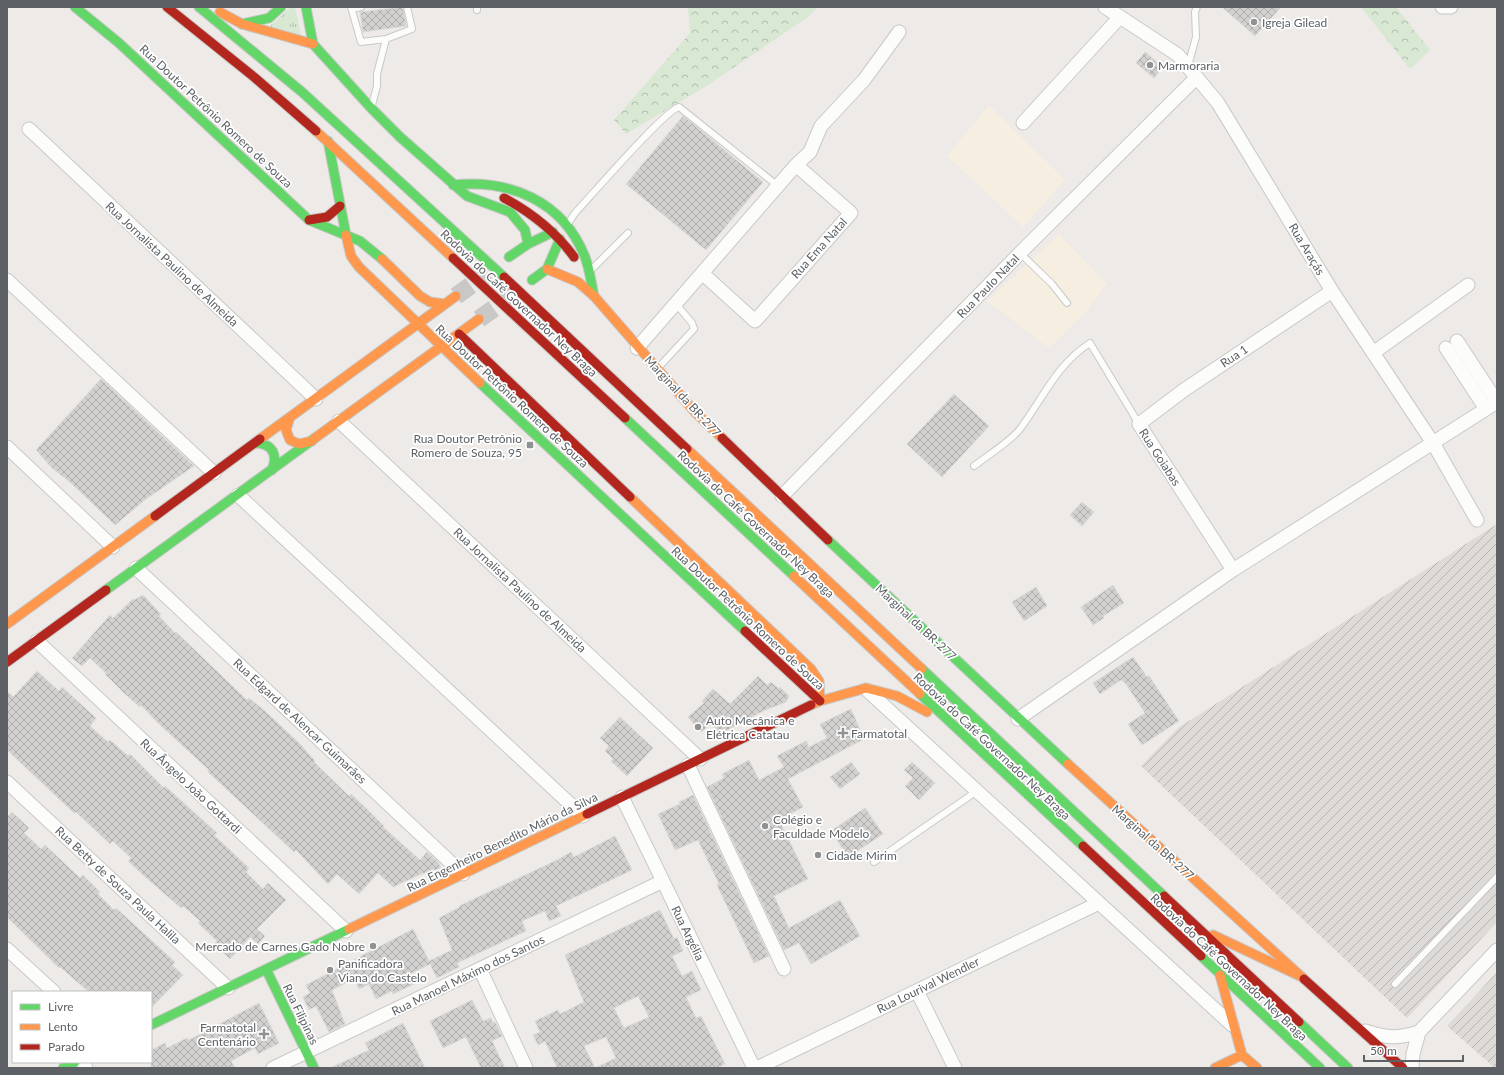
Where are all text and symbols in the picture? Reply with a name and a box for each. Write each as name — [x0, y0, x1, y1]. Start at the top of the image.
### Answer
place label: Igreja Gilead — [1262, 15, 1327, 30]
marker: Igreja Gilead — [1249, 17, 1259, 27]
street label: Rua Doutor Petrônio Romero de Souza — [137, 41, 295, 191]
place label: Marmoraria — [1158, 58, 1219, 73]
marker: Marmoraria — [1145, 60, 1155, 70]
street label: Rua Jornalista Paulino de Almeida — [103, 199, 241, 330]
street label: Rua Ema Natal — [788, 215, 850, 281]
street label: Rua Araçás — [1286, 220, 1328, 278]
street label: Rodovia do Café Governador Ney Braga — [437, 226, 601, 380]
street label: Rua Paulo Natal — [954, 251, 1022, 321]
street label: Rua Doutor Petrônio Romero de Souza — [433, 321, 591, 471]
street label: Rua 1 — [1217, 341, 1251, 371]
street label: Marginal da BR-277 — [642, 352, 724, 440]
street label: Rua Goiabas — [1136, 426, 1184, 488]
place label: Rua Doutor Petrônio Romero de Souza, 95 — [411, 431, 522, 460]
marker: Rua Doutor Petrônio Romero de Souza, 95 — [525, 440, 535, 450]
street label: Rodovia do Café Governador Ney Braga — [674, 447, 838, 601]
street label: Rua Jornalista Paulino de Almeida — [451, 525, 589, 656]
street label: Rua Doutor Petrônio Romero de Souza — [669, 543, 827, 693]
street label: Marginal da BR-277 — [872, 581, 960, 663]
street label: Rua Edgard de Alencar Guimarães — [230, 655, 370, 787]
street label: Rodovia do Café Governador Ney Braga — [910, 669, 1074, 823]
place label: Auto Mecânica e Elétrica Catatau — [706, 713, 794, 742]
marker: Auto Mecânica e Elétrica Catatau — [693, 722, 703, 732]
place label: Farmatotal — [851, 726, 907, 741]
marker: Farmatotal — [838, 728, 848, 738]
street label: Rua Ângelo João Gottardi — [137, 735, 245, 837]
street label: Rua Engenheiro Benedito Mário da Silva — [404, 789, 600, 895]
street label: Marginal da BR-277 — [1109, 801, 1197, 883]
place label: Colégio e Faculdade Modelo — [773, 812, 870, 841]
marker: Colégio e Faculdade Modelo — [760, 821, 770, 831]
street label: Rua Betty de Souza Paula Halila — [52, 823, 184, 947]
place label: Cidade Mirim — [826, 848, 897, 863]
marker: Cidade Mirim — [813, 850, 823, 860]
street label: Rodovia do Café Governador Ney Braga — [1147, 890, 1311, 1044]
street label: Rua Argélia — [668, 903, 708, 963]
street label: Rua Manoel Máximo dos Santos — [389, 931, 547, 1019]
place label: Mercado de Carnes Gado Nobre — [195, 939, 365, 954]
marker: Mercado de Carnes Gado Nobre — [368, 941, 378, 951]
street label: Rua Lourival Wendler — [874, 953, 982, 1016]
place label: Panificadora Viana do Castelo — [338, 956, 427, 985]
marker: Panificadora Viana do Castelo — [325, 965, 335, 975]
street label: Rua Filipinas — [280, 981, 322, 1047]
legend — [12, 991, 152, 1063]
text: Livre — [48, 999, 74, 1014]
text: Lento — [48, 1019, 78, 1034]
place label: Farmatotal Centenário — [198, 1020, 256, 1049]
marker: Farmatotal Centenário — [259, 1029, 269, 1039]
scale bar — [1364, 1037, 1463, 1063]
text: Parado — [48, 1039, 85, 1054]
text: 50 m — [1370, 1043, 1397, 1058]

